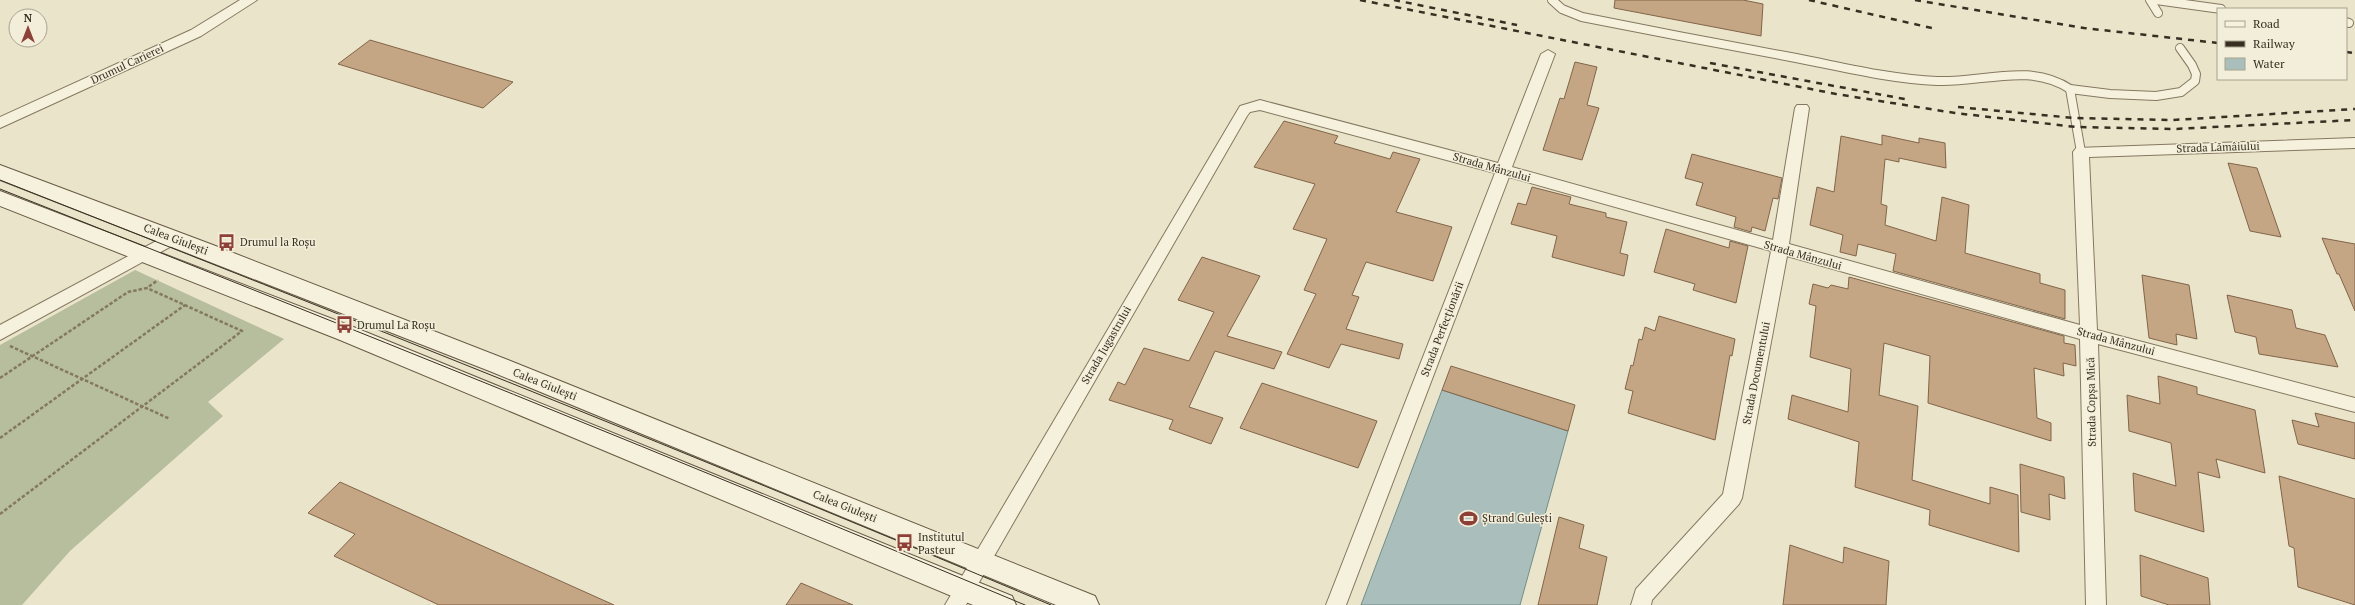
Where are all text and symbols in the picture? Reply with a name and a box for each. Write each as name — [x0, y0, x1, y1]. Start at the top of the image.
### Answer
north arrow — [8, 8, 48, 48]
legend — [2217, 8, 2347, 80]
text: N — [24, 11, 33, 25]
text: Road — [2253, 16, 2280, 31]
text: Railway — [2253, 36, 2296, 51]
street label: Drumul Carierei — [88, 41, 166, 87]
text: Water — [2253, 56, 2285, 71]
street label: Strada Lămâiului — [2176, 139, 2260, 155]
street label: Strada Mânzului — [1451, 149, 1533, 185]
street label: Calea Giulești — [141, 220, 210, 259]
bus stop icon: Drumul la Roșu — [217, 232, 237, 252]
place label: Drumul la Roșu — [240, 235, 316, 250]
street label: Strada Mânzului — [1762, 237, 1844, 273]
street label: Strada Perfecționării — [1417, 279, 1468, 379]
street label: Strada Jugastrului — [1078, 303, 1134, 387]
bus stop icon: Drumul La Roșu — [334, 315, 354, 335]
place label: Drumul La Roșu — [357, 318, 436, 333]
street label: Strada Documentului — [1739, 320, 1773, 426]
street label: Strada Mânzului — [2075, 324, 2157, 358]
street label: Strada Copșa Mică — [2083, 357, 2100, 447]
street label: Calea Giulești — [511, 365, 579, 404]
street label: Calea Giulești — [811, 487, 879, 526]
sports icon: Ștrand Gulești — [1459, 508, 1479, 528]
place label: Ștrand Gulești — [1482, 511, 1552, 526]
place label: Institutul Pasteur — [918, 530, 965, 557]
bus stop icon: Institutul Pasteur — [895, 533, 915, 553]

